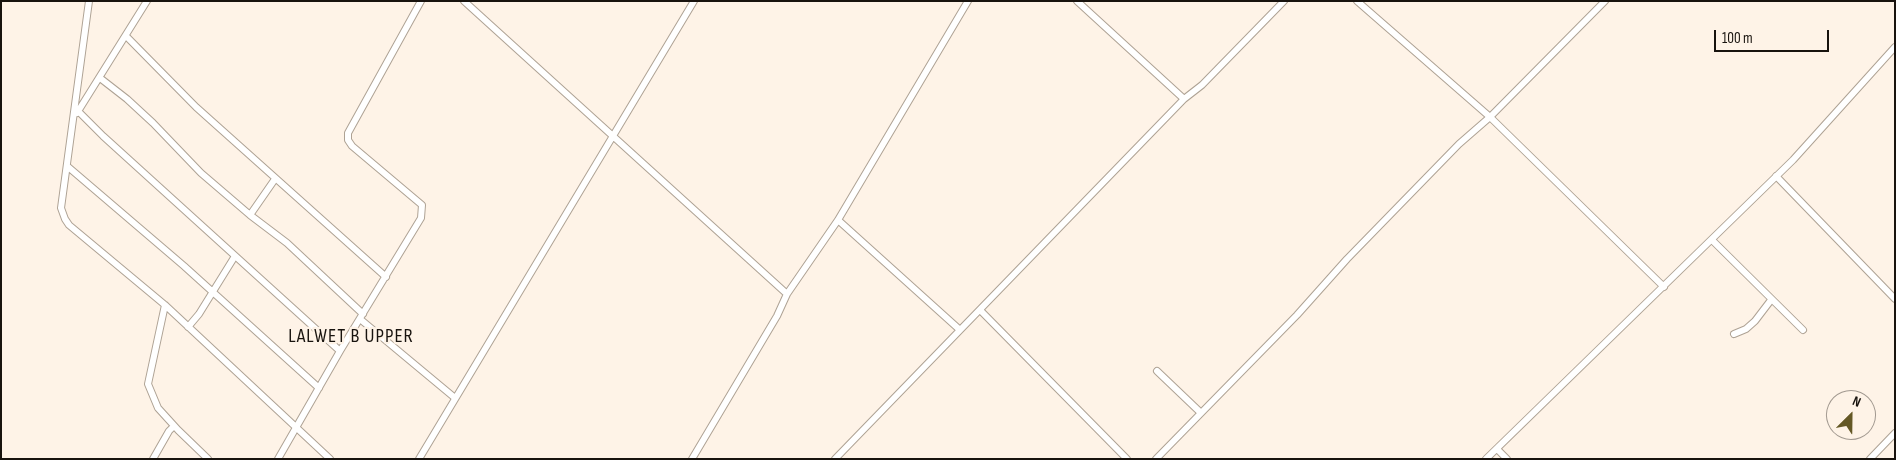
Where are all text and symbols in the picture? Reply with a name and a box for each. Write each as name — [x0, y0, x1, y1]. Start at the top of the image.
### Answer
scale bar — [1716, 20, 1831, 52]
text: 100 m — [1722, 29, 1753, 48]
district label: LALWET B UPPER — [286, 325, 416, 349]
north arrow — [1826, 390, 1876, 440]
text: N — [1850, 392, 1863, 411]

